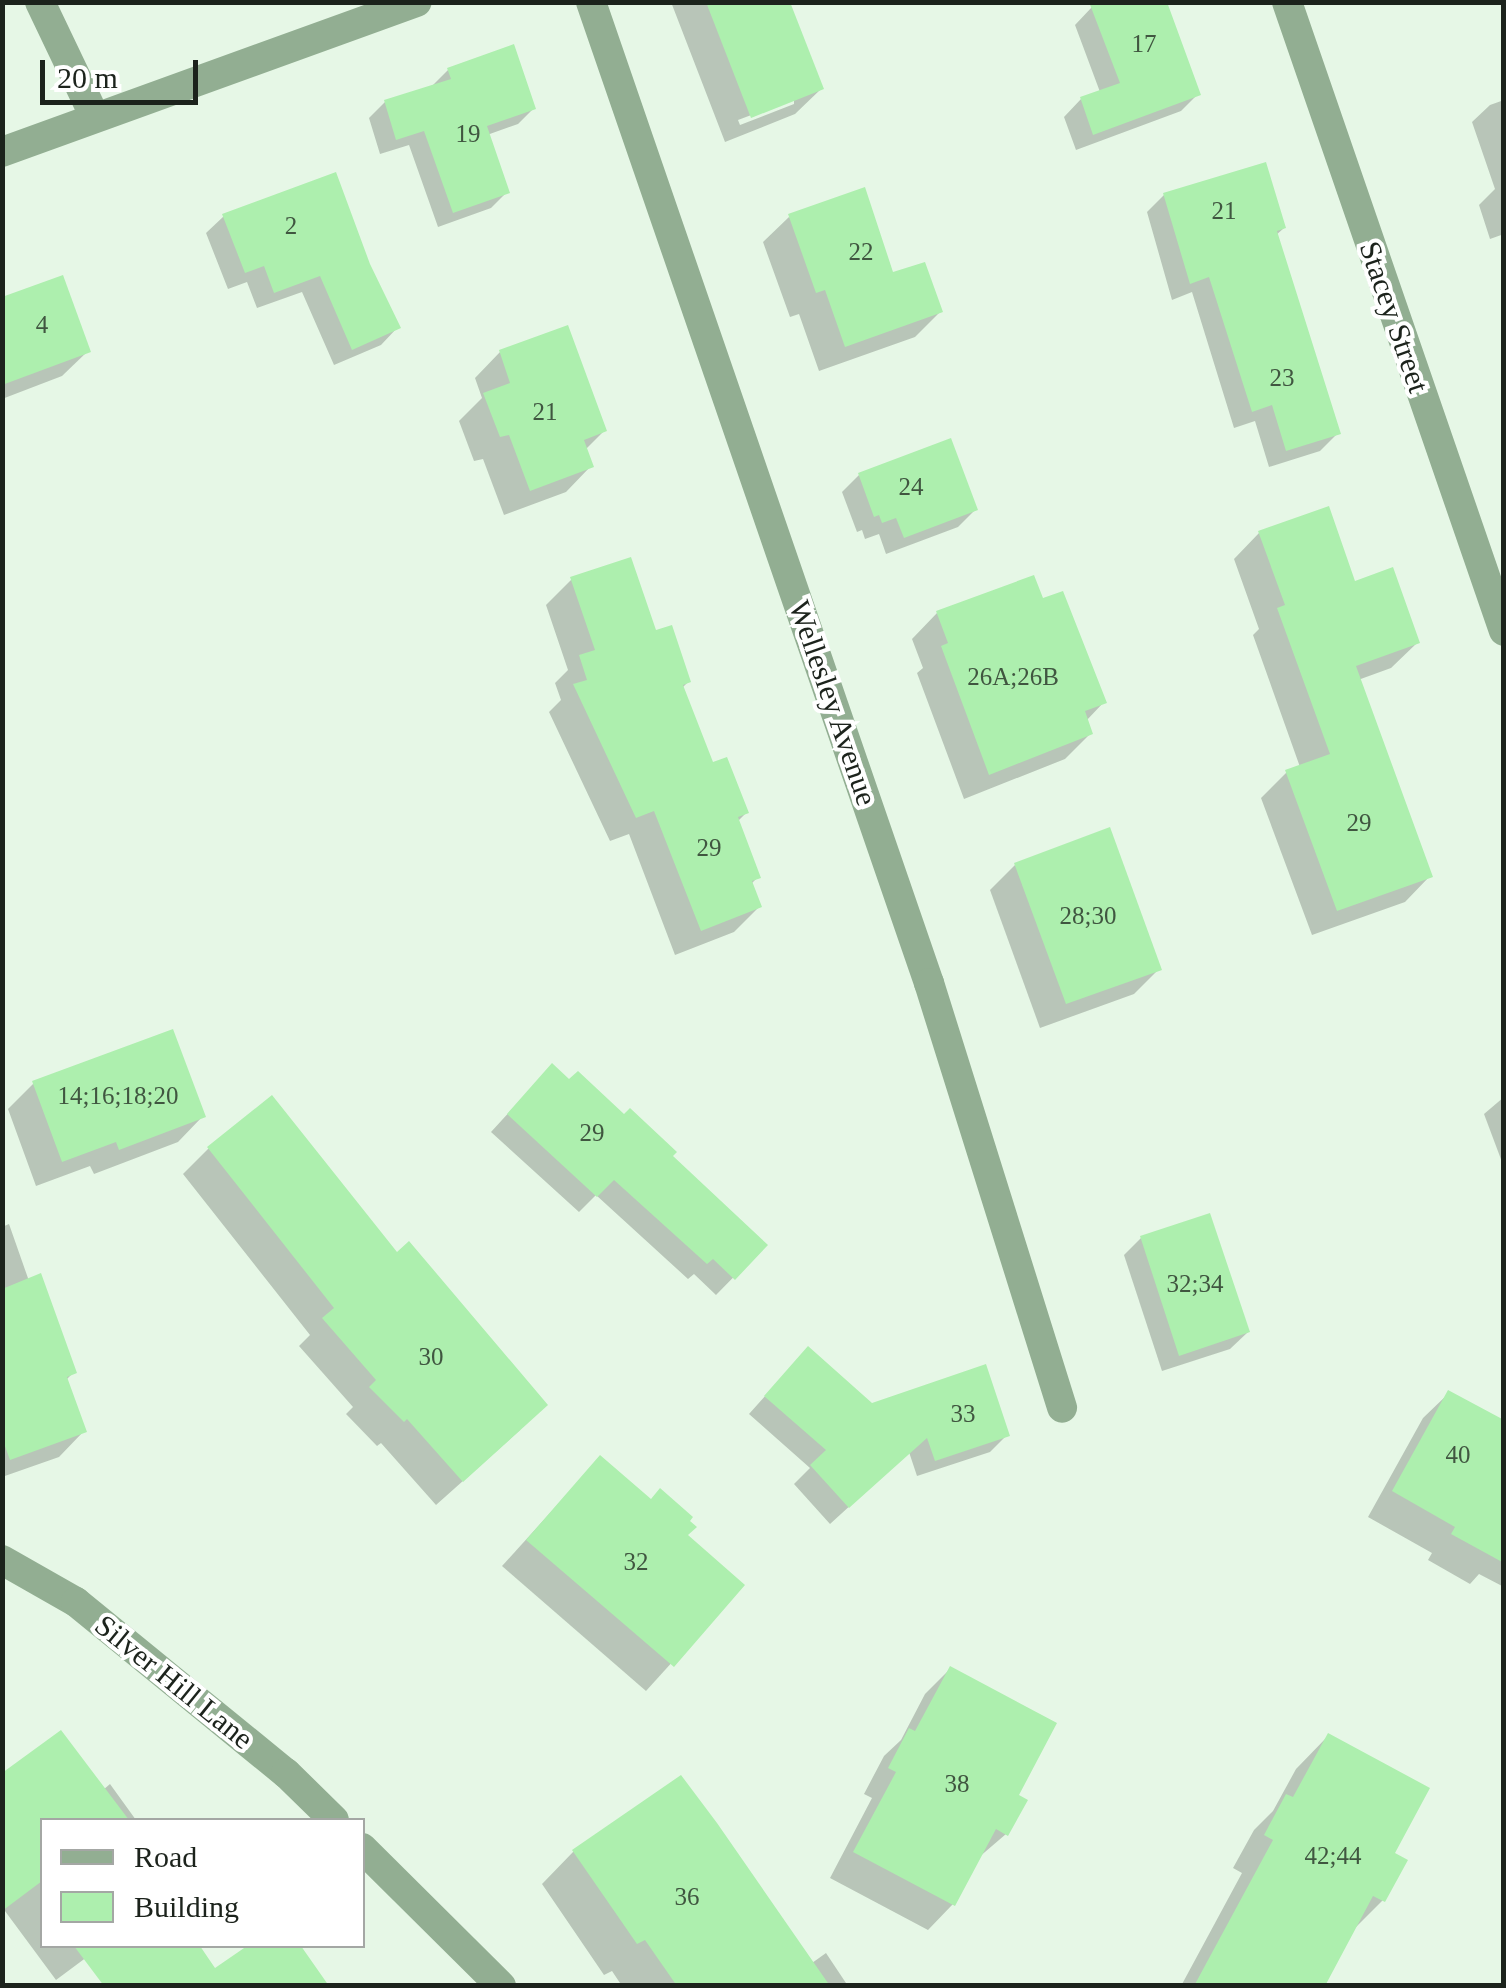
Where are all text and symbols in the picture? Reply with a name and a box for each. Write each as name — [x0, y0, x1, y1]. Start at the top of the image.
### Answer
house number: 17 — [1132, 29, 1156, 59]
scale bar — [45, 40, 202, 102]
text: 20 m — [57, 61, 118, 94]
house number: 19 — [456, 119, 480, 149]
house number: 21 — [1212, 196, 1236, 226]
house number: 2 — [285, 211, 297, 241]
house number: 22 — [848, 237, 874, 267]
street label: Stacey Street — [1351, 237, 1437, 397]
house number: 4 — [36, 310, 48, 340]
house number: 23 — [1270, 363, 1294, 393]
house number: 21 — [532, 397, 558, 427]
house number: 24 — [898, 472, 924, 502]
street label: Wellesley Avenue — [781, 595, 885, 811]
house number: 26A;26B — [967, 662, 1059, 692]
house number: 29 — [1346, 808, 1372, 838]
house number: 29 — [696, 833, 722, 863]
house number: 28;30 — [1060, 901, 1116, 931]
house number: 14;16;18;20 — [58, 1081, 178, 1111]
house number: 29 — [580, 1118, 604, 1148]
house number: 32;34 — [1167, 1269, 1223, 1299]
house number: 30 — [418, 1342, 444, 1372]
house number: 33 — [950, 1399, 976, 1429]
house number: 40 — [1446, 1440, 1470, 1470]
house number: 32 — [624, 1547, 648, 1577]
street label: Silver Hill Lane — [88, 1607, 260, 1757]
house number: 38 — [944, 1769, 970, 1799]
legend — [40, 1818, 365, 1948]
text: Road — [134, 1840, 197, 1873]
house number: 42;44 — [1305, 1841, 1361, 1871]
house number: 36 — [674, 1882, 700, 1912]
text: Building — [134, 1890, 239, 1923]

